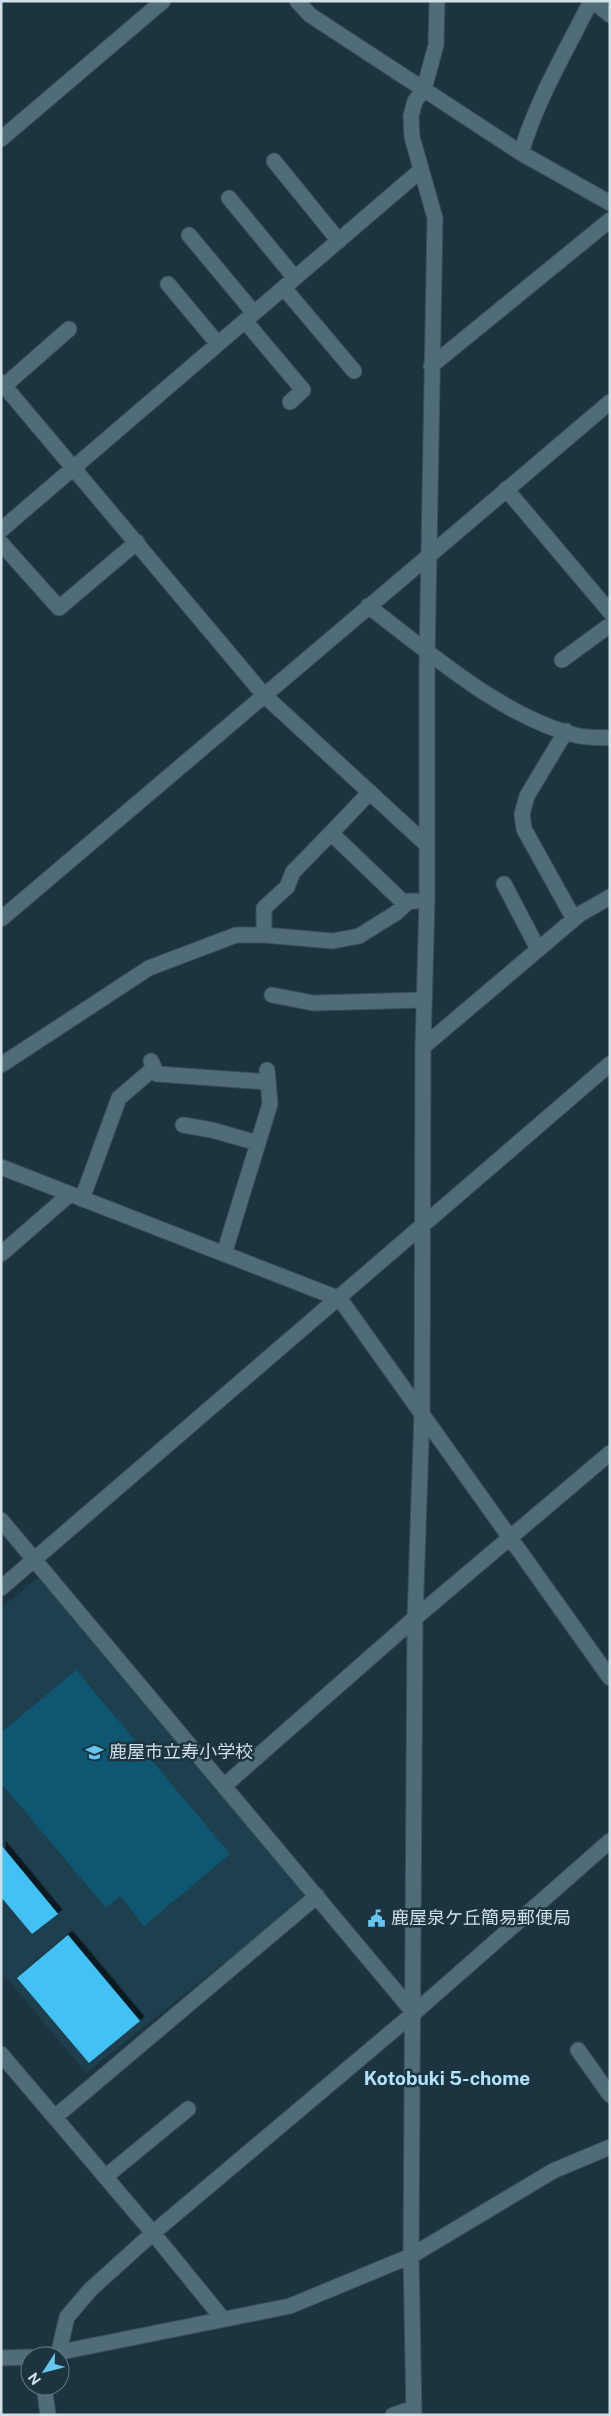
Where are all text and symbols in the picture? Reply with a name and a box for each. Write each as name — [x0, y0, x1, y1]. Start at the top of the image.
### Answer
place label: 鹿屋市立寿小学校 — [109, 1741, 253, 1762]
school or university icon: 鹿屋市立寿小学校 — [85, 1742, 105, 1762]
place label: 鹿屋泉ケ丘簡易郵便局 — [391, 1907, 571, 1928]
public building icon: 鹿屋泉ケ丘簡易郵便局 — [367, 1908, 387, 1928]
district label: Kotobuki 5-chome — [364, 2067, 530, 2089]
north arrow — [20, 2346, 70, 2396]
text: N — [25, 2370, 44, 2388]

